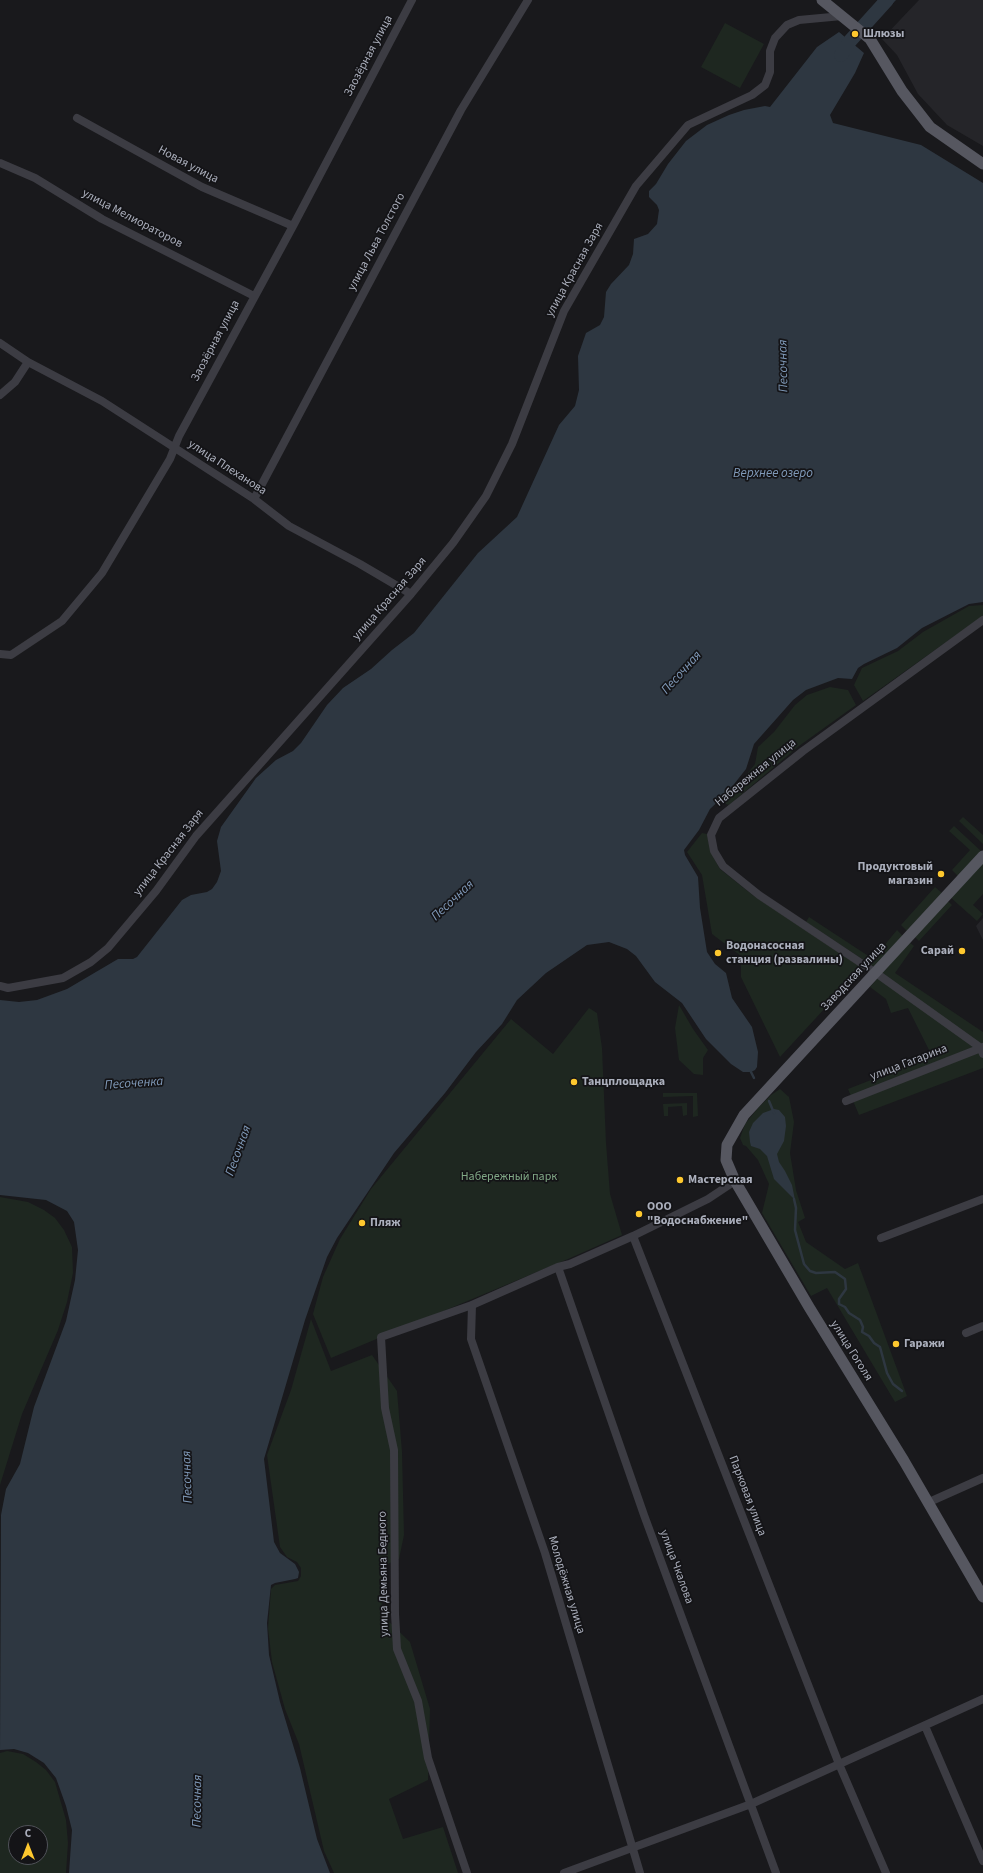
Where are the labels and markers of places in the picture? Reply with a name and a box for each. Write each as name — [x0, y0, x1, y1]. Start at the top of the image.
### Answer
place label: Шлюзы — [863, 27, 904, 41]
marker: Шлюзы — [850, 29, 860, 39]
place label: Продуктовый магазин — [858, 860, 933, 888]
marker: Продуктовый магазин — [936, 869, 946, 879]
place label: Водонасосная станция (развалины) — [726, 939, 843, 967]
place label: Сарай — [921, 944, 954, 958]
marker: Сарай — [957, 946, 967, 956]
marker: Водонасосная станция (развалины) — [713, 948, 723, 958]
place label: Танцплощадка — [582, 1075, 665, 1089]
marker: Танцплощадка — [569, 1077, 579, 1087]
place label: Мастерская — [688, 1173, 753, 1187]
marker: Мастерская — [675, 1175, 685, 1185]
place label: ООО "Водоснабжение" — [647, 1200, 748, 1228]
marker: ООО "Водоснабжение" — [634, 1209, 644, 1219]
place label: Пляж — [370, 1216, 401, 1230]
marker: Пляж — [357, 1218, 367, 1228]
place label: Гаражи — [904, 1337, 945, 1351]
marker: Гаражи — [891, 1339, 901, 1349]

